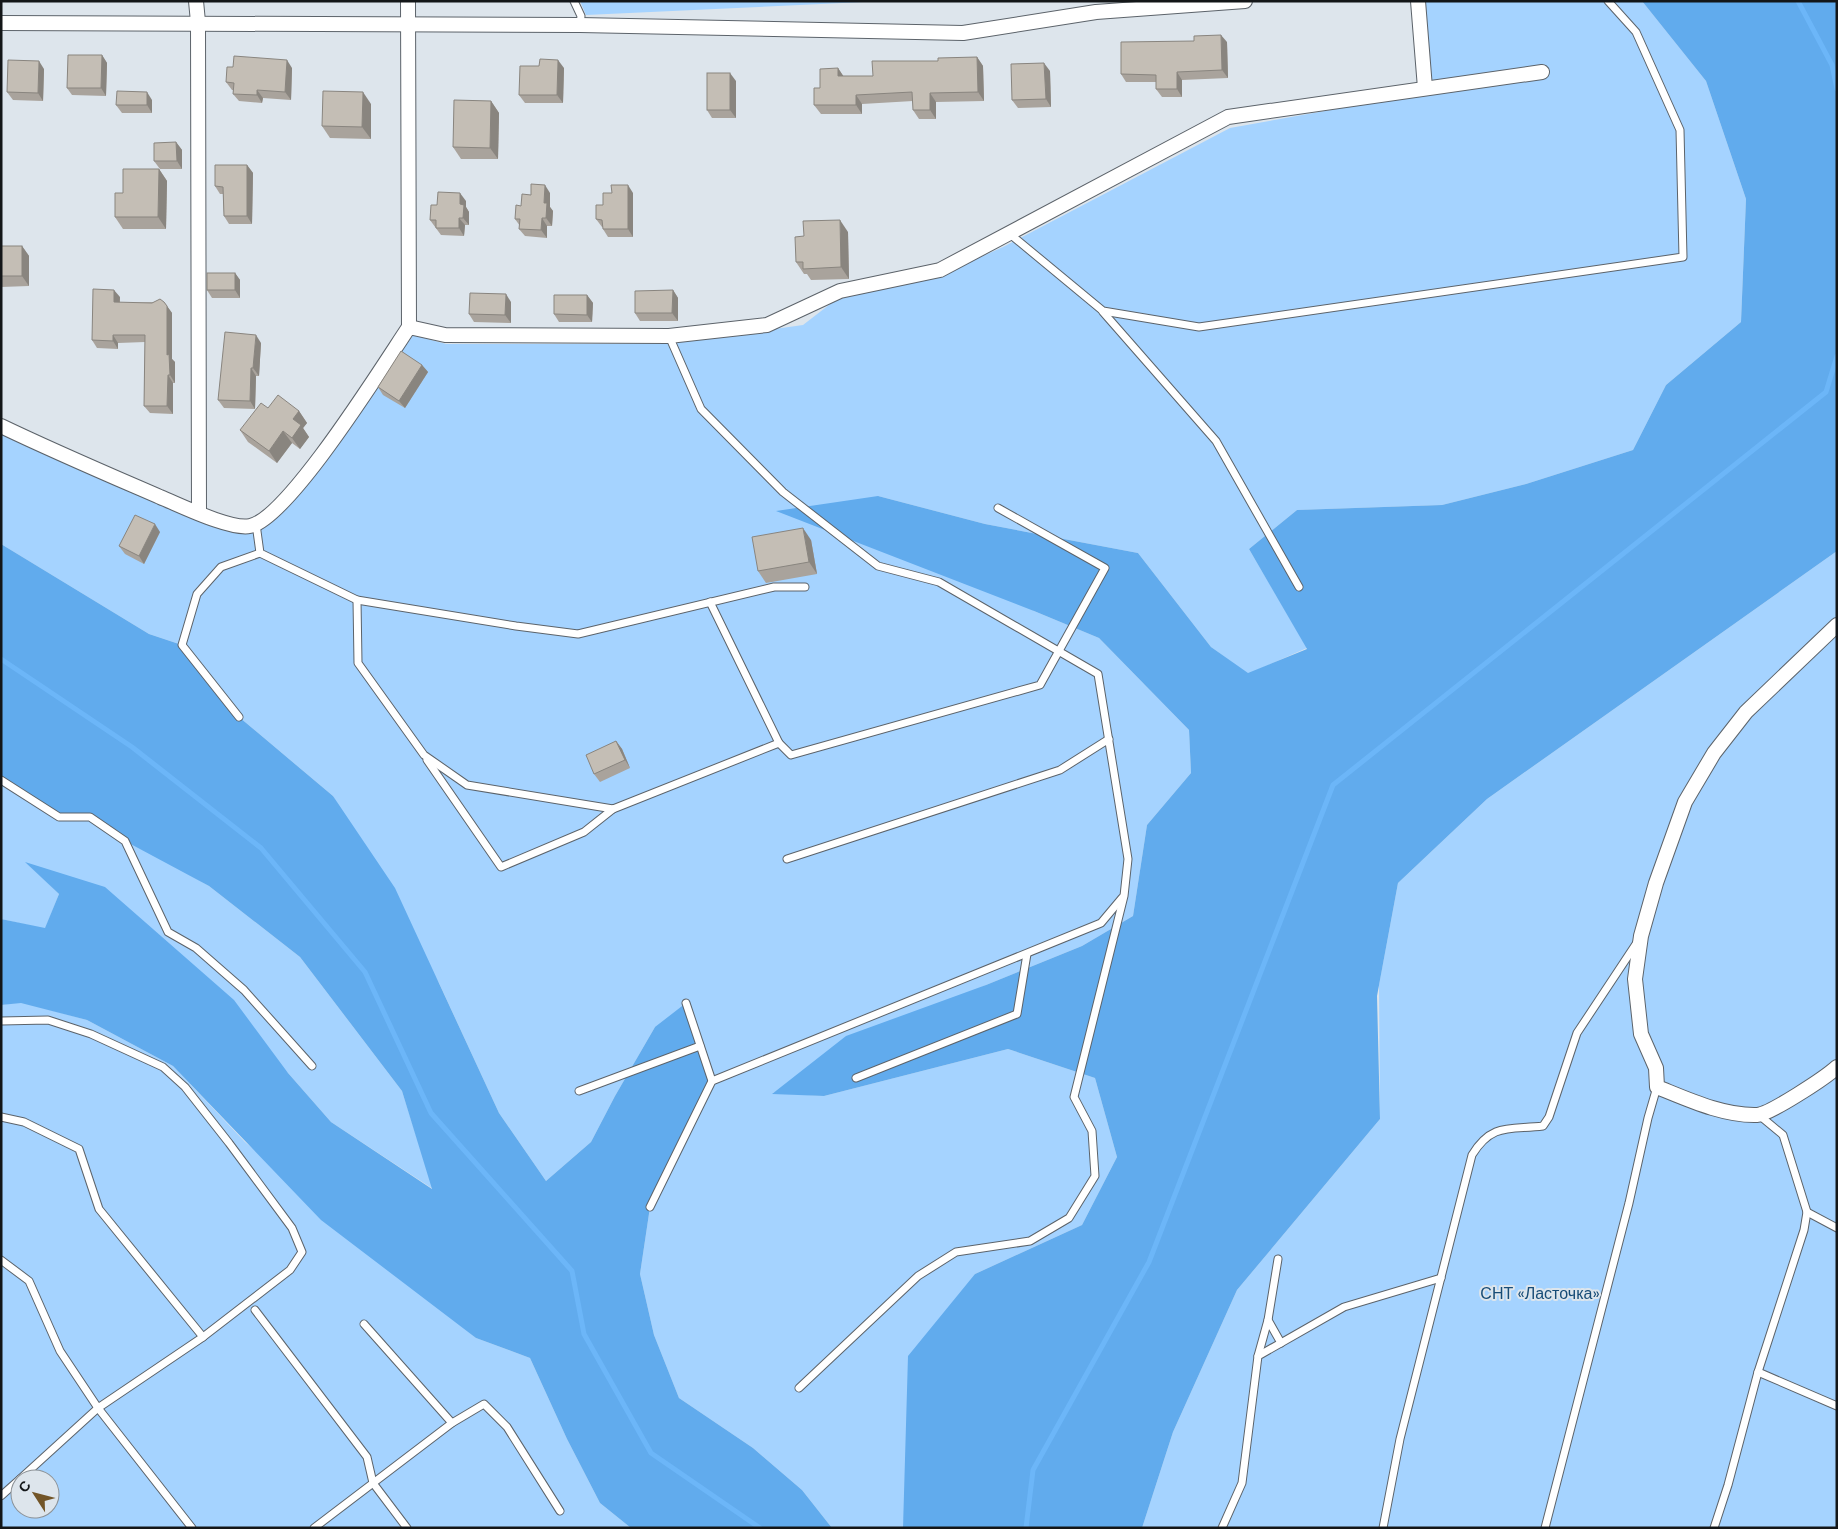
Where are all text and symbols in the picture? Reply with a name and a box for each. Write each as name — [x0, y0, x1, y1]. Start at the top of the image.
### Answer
park label: СНТ «Ласточка» — [1480, 1283, 1600, 1304]
north arrow — [10, 1469, 60, 1519]
text: С — [14, 1477, 35, 1496]

